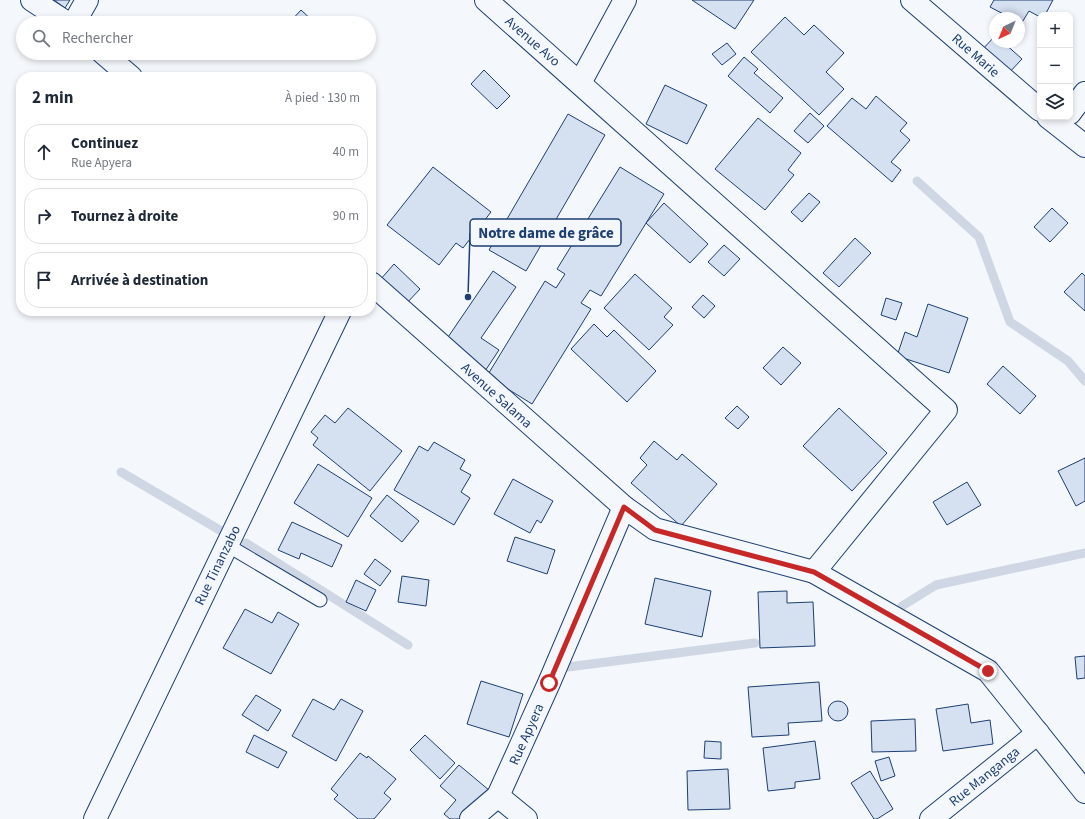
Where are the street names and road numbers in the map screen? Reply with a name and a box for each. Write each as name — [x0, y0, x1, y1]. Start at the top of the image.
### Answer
street label: Avenue Avo — [500, 12, 564, 71]
street label: Rue Marie — [947, 29, 1004, 82]
street label: Avenue Salama — [456, 358, 536, 433]
street label: Rue Tinanzabo — [190, 522, 246, 609]
street label: Rue Apyera — [504, 700, 549, 768]
street label: Rue Manganga — [945, 742, 1024, 812]

